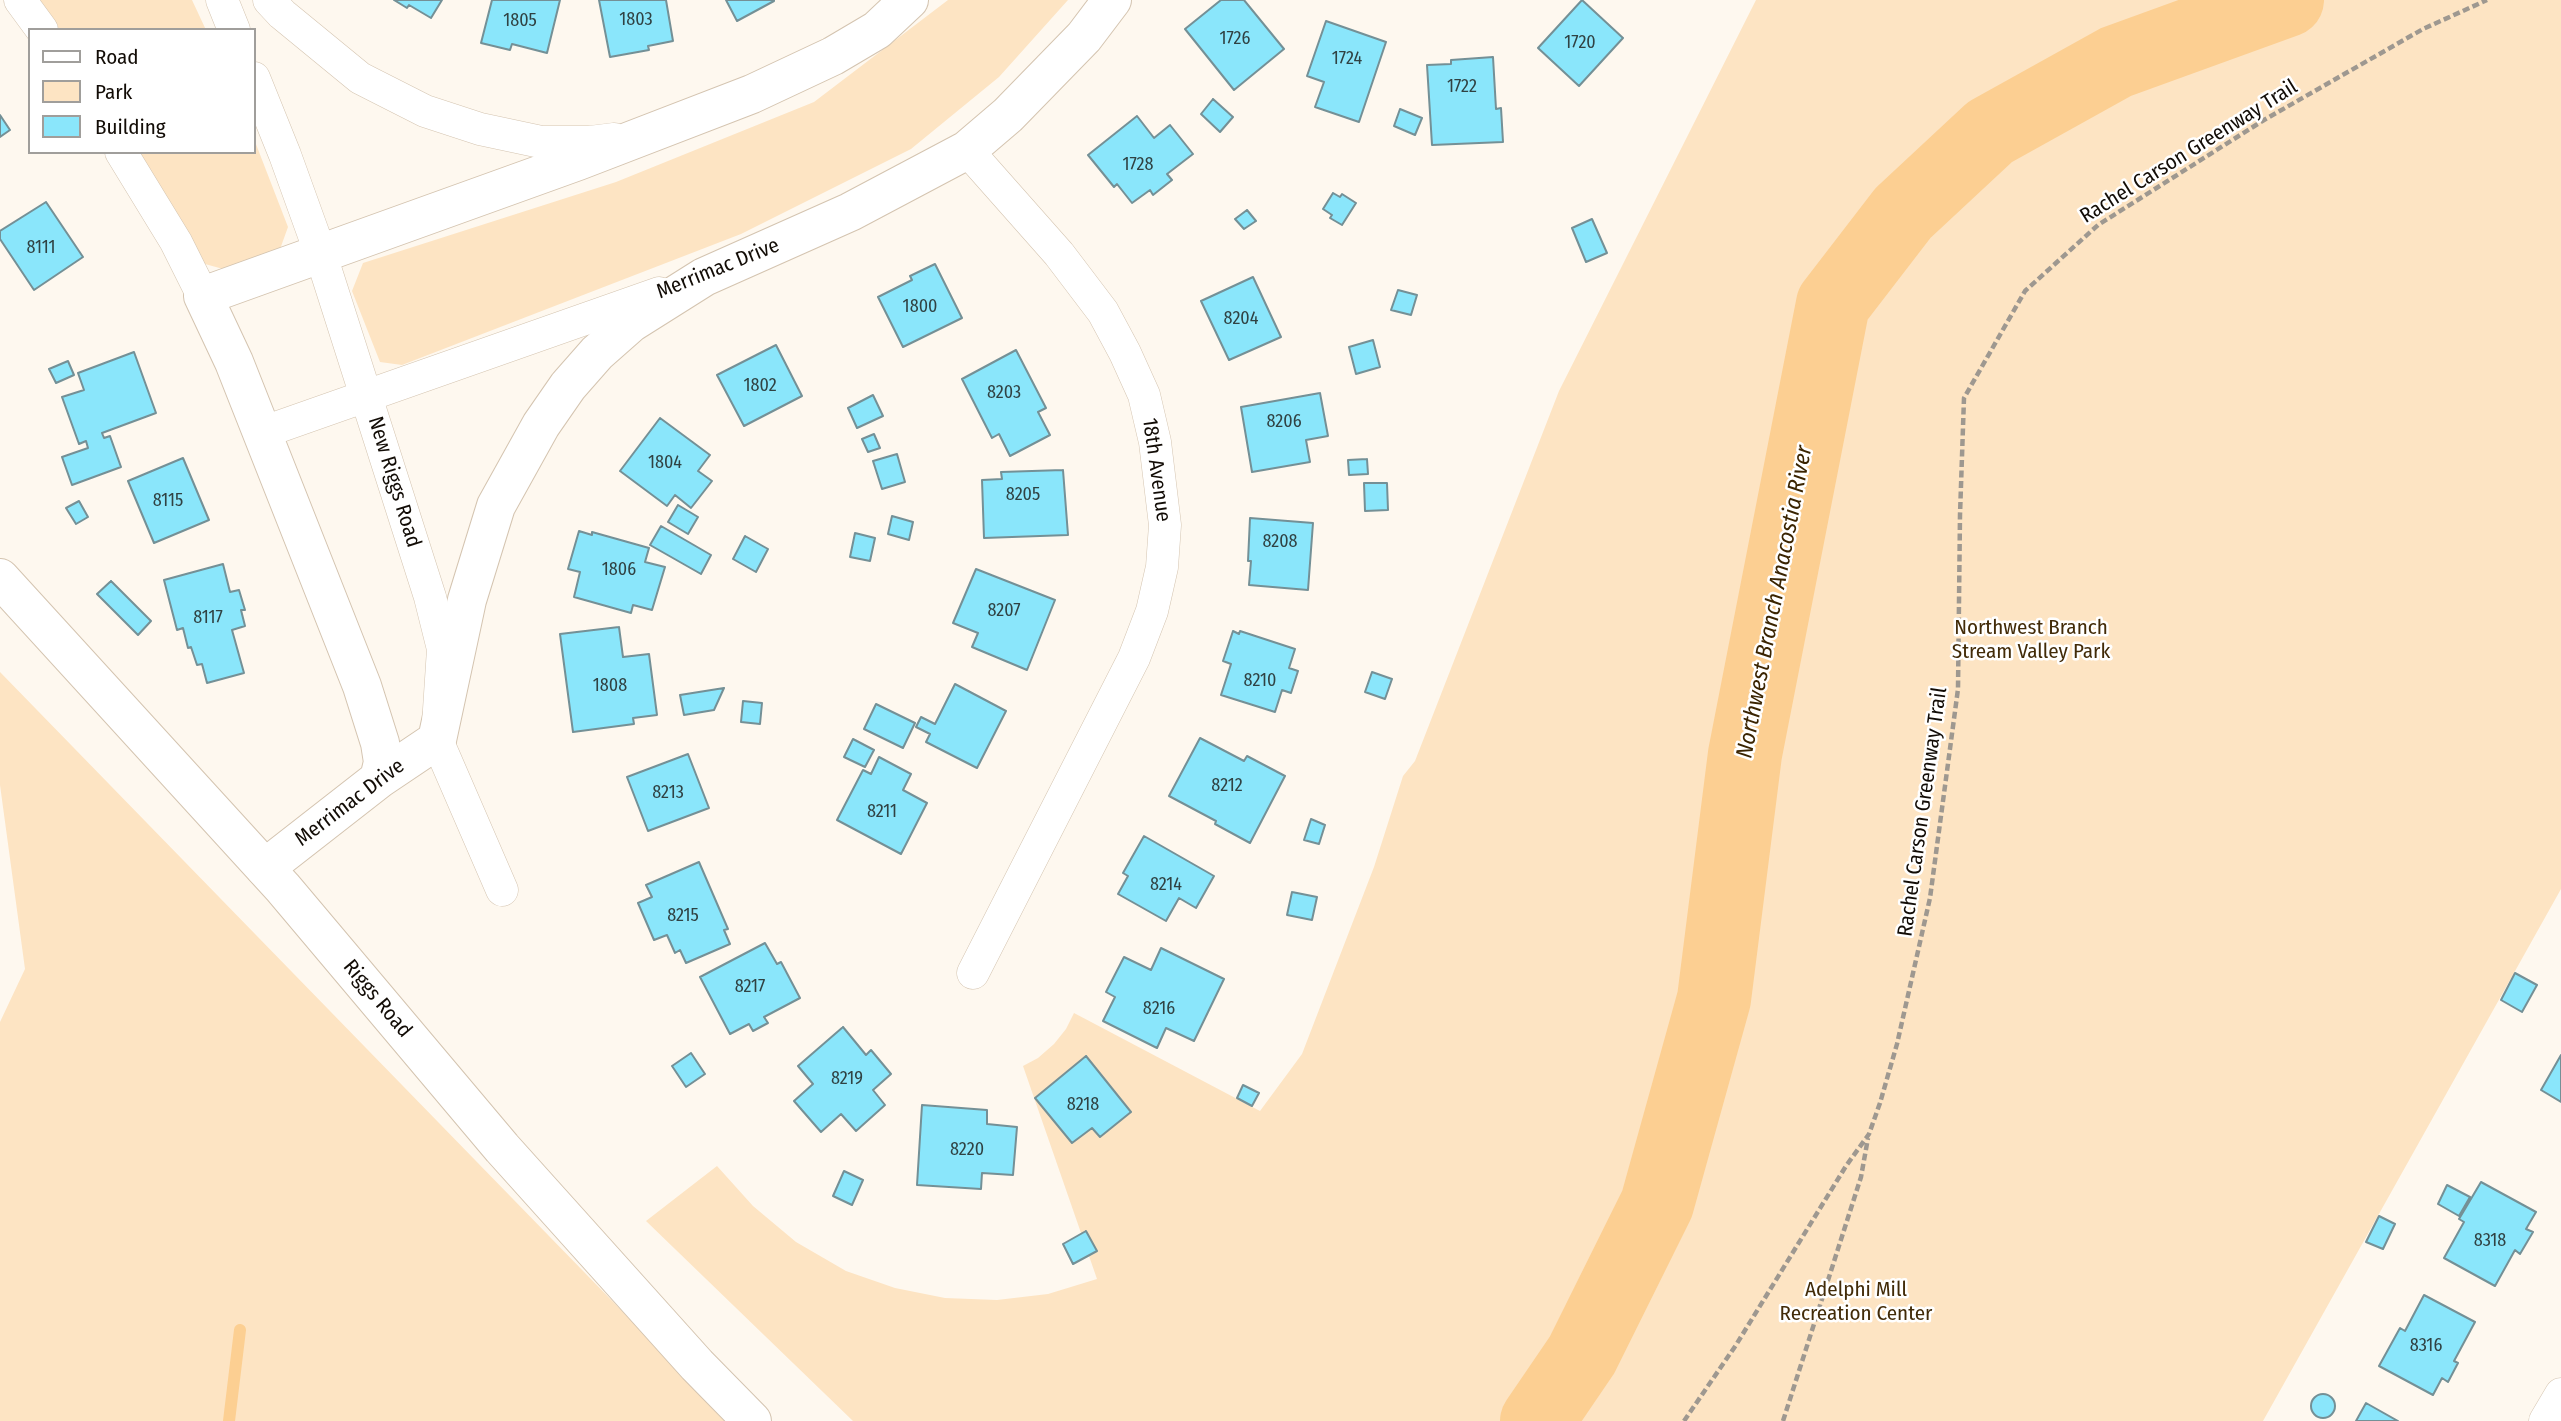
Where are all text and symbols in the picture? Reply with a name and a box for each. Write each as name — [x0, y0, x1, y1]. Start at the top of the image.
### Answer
house number: 1803 — [619, 9, 653, 31]
house number: 1805 — [503, 10, 537, 32]
legend — [28, 28, 256, 154]
house number: 1726 — [1220, 28, 1250, 50]
house number: 1720 — [1564, 32, 1596, 54]
text: Road — [95, 44, 139, 70]
house number: 1724 — [1332, 48, 1362, 70]
street label: Rachel Carson Greenway Trail — [2076, 75, 2302, 229]
house number: 1722 — [1447, 76, 1477, 98]
text: Park — [95, 79, 132, 105]
text: Building — [95, 114, 166, 140]
house number: 1728 — [1122, 154, 1154, 176]
street label: Merrimac Drive — [653, 233, 783, 305]
house number: 8111 — [26, 237, 56, 259]
house number: 1800 — [903, 296, 937, 318]
house number: 8204 — [1224, 308, 1258, 330]
house number: 1802 — [743, 375, 777, 397]
house number: 8203 — [987, 382, 1021, 404]
house number: 8206 — [1266, 411, 1302, 433]
street label: New Riggs Road — [362, 413, 426, 551]
street label: 18th Avenue — [1136, 416, 1176, 524]
water label: Northwest Branch Anacostia River — [1731, 443, 1819, 761]
house number: 1804 — [648, 452, 682, 474]
house number: 8205 — [1006, 484, 1040, 506]
house number: 8115 — [153, 490, 183, 512]
house number: 8208 — [1262, 531, 1298, 553]
house number: 1806 — [602, 559, 636, 581]
house number: 8207 — [987, 600, 1021, 622]
house number: 8117 — [193, 607, 223, 629]
park label: Northwest Branch Stream Valley Park — [1952, 615, 2110, 665]
house number: 8210 — [1244, 670, 1276, 692]
house number: 1808 — [593, 675, 627, 697]
street label: Rachel Carson Greenway Trail — [1893, 686, 1953, 938]
street label: Merrimac Drive — [290, 754, 410, 852]
house number: 8212 — [1211, 775, 1243, 797]
house number: 8213 — [652, 782, 684, 804]
house number: 8211 — [867, 801, 897, 823]
house number: 8214 — [1150, 874, 1182, 896]
house number: 8215 — [667, 905, 699, 927]
street label: Riggs Road — [337, 955, 417, 1043]
house number: 8217 — [735, 976, 765, 998]
house number: 8216 — [1143, 998, 1175, 1020]
house number: 8219 — [831, 1068, 863, 1090]
house number: 8218 — [1067, 1094, 1099, 1116]
house number: 8220 — [950, 1139, 984, 1161]
house number: 8318 — [2474, 1230, 2506, 1252]
park label: Adelphi Mill Recreation Center — [1780, 1277, 1932, 1327]
house number: 8316 — [2410, 1335, 2442, 1357]

